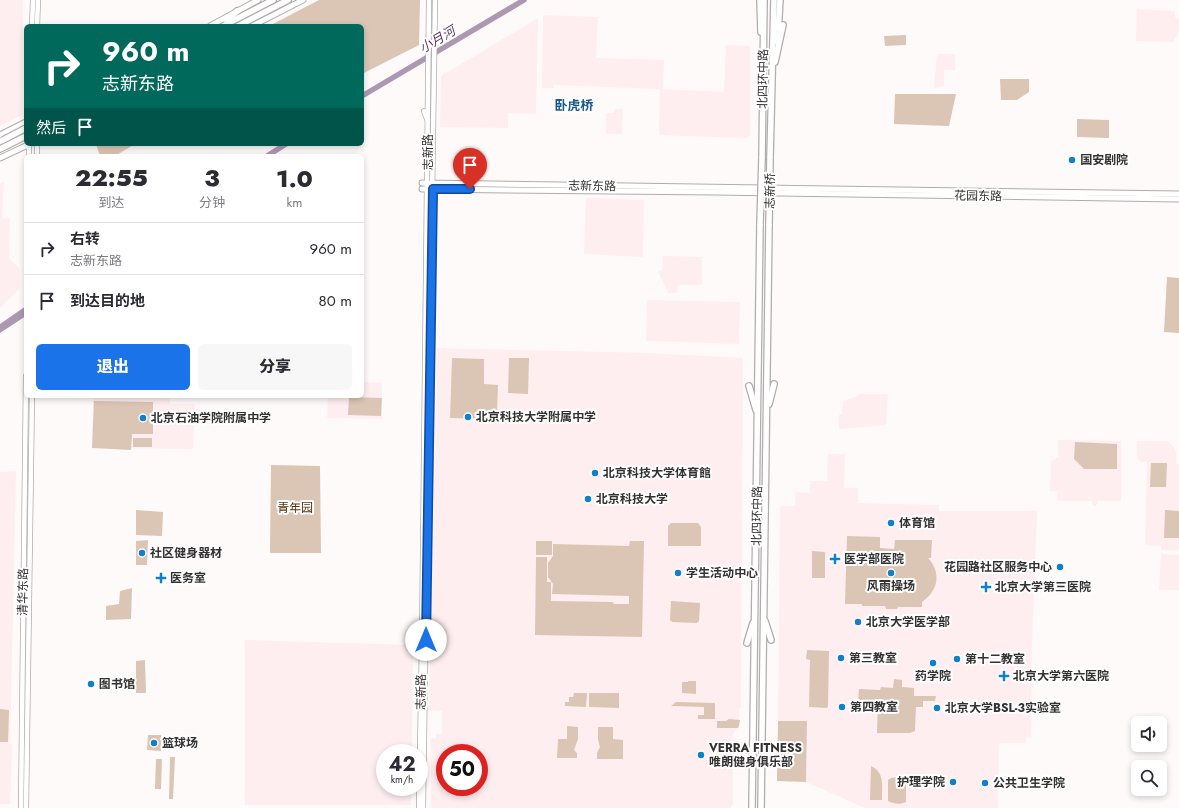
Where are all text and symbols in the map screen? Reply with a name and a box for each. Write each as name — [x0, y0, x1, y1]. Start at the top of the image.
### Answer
water label: 小月河 — [416, 20, 461, 58]
text: 960 m — [102, 31, 189, 72]
icon: right — [36, 40, 88, 92]
street label: 北四环中路 — [753, 49, 773, 109]
text: 志新东路 — [102, 71, 174, 97]
district label: 卧虎桥 — [554, 96, 594, 115]
icon: arrive — [74, 116, 96, 138]
text: 然后 — [36, 117, 66, 139]
street label: 志新路 — [419, 134, 437, 170]
pin — [453, 148, 487, 189]
place label: 国安剧院 — [1080, 151, 1128, 169]
icon: arrive — [459, 154, 481, 176]
marker: 国安剧院 — [1067, 155, 1077, 165]
text: 22:55 — [75, 160, 148, 195]
text: 3 — [204, 160, 220, 195]
text: 1.0 — [276, 161, 313, 196]
street label: 志新桥 — [761, 173, 779, 209]
street label: 志新东路 — [568, 177, 616, 195]
street label: 花园东路 — [954, 187, 1002, 205]
text: 到达 — [98, 193, 124, 212]
text: 分钟 — [199, 193, 225, 212]
text: km — [287, 193, 302, 212]
text: 右转 — [70, 228, 100, 250]
icon: right — [36, 238, 58, 260]
text: 960 m — [310, 238, 352, 260]
text: 志新东路 — [70, 251, 122, 270]
icon: arrive — [36, 290, 58, 312]
text: 到达目的地 — [70, 290, 145, 312]
text: 80 m — [319, 290, 352, 312]
button: 退出 — [36, 344, 190, 390]
button: 分享 — [198, 344, 352, 390]
place label: 北京科技大学附属中学 — [476, 408, 596, 426]
place label: 北京石油学院附属中学 — [151, 409, 271, 427]
marker: 北京科技大学附属中学 — [463, 412, 473, 422]
marker: 北京石油学院附属中学 — [138, 413, 148, 423]
place label: 北京科技大学体育館 — [603, 464, 711, 482]
marker: 北京科技大学体育館 — [590, 468, 600, 478]
street label: 北四环中路 — [747, 486, 767, 546]
place label: 北京科技大学 — [596, 490, 668, 508]
marker: 北京科技大学 — [583, 494, 593, 504]
park label: 青年园 — [277, 499, 313, 517]
place label: 体育馆 — [899, 514, 935, 532]
marker: 体育馆 — [886, 518, 896, 528]
place label: 社区健身器材 — [150, 544, 222, 562]
marker: 社区健身器材 — [137, 548, 147, 558]
place label: 医学部医院 — [844, 550, 904, 568]
marker: 医学部医院 — [829, 553, 841, 565]
place label: 花园路社区服务中心 — [944, 558, 1052, 576]
marker: 花园路社区服务中心 — [1055, 562, 1065, 572]
place label: 学生活动中心 — [686, 564, 758, 582]
street label: 清华东路 — [14, 568, 32, 616]
marker: 学生活动中心 — [673, 568, 683, 578]
marker: 风雨操场 — [886, 568, 896, 578]
place label: 医务室 — [170, 569, 206, 587]
marker: 医务室 — [155, 572, 167, 584]
place label: 风雨操场 — [867, 577, 915, 595]
place label: 北京大学第三医院 — [995, 578, 1091, 596]
marker: 北京大学第三医院 — [980, 581, 992, 593]
place label: 北京大学医学部 — [866, 613, 950, 631]
marker: 北京大学医学部 — [853, 617, 863, 627]
position arrow — [405, 619, 447, 661]
place label: 第三教室 — [849, 649, 897, 667]
place label: 第十二教室 — [965, 650, 1025, 668]
marker: 第三教室 — [836, 653, 846, 663]
marker: 第十二教室 — [952, 654, 962, 664]
marker: 药学院 — [928, 658, 938, 668]
place label: 药学院 — [915, 667, 951, 685]
place label: 北京大学第六医院 — [1013, 667, 1109, 685]
marker: 北京大学第六医院 — [998, 670, 1010, 682]
street label: 志新路 — [412, 674, 430, 710]
place label: 图书馆 — [99, 675, 135, 693]
marker: 图书馆 — [86, 679, 96, 689]
place label: 第四教室 — [850, 698, 898, 716]
place label: 北京大学BSL-3实验室 — [945, 699, 1061, 717]
marker: 第四教室 — [837, 702, 847, 712]
marker: 北京大学BSL-3实验室 — [932, 703, 942, 713]
map controls — [1131, 716, 1167, 796]
button: sound — [1131, 716, 1167, 752]
place label: 篮球场 — [162, 734, 198, 752]
marker: 篮球场 — [149, 738, 159, 748]
place label: VERRA FITNESS 唯朗健身俱乐部 — [708, 739, 802, 771]
speed limit sign: 50 — [436, 744, 488, 796]
text: 42 — [388, 750, 416, 779]
marker: VERRA FITNESS 唯朗健身俱乐部 — [696, 750, 706, 760]
button: search — [1131, 760, 1167, 796]
text: km/h — [391, 772, 413, 787]
place label: 护理学院 — [897, 773, 945, 791]
place label: 公共卫生学院 — [993, 774, 1065, 792]
marker: 护理学院 — [948, 777, 958, 787]
marker: 公共卫生学院 — [980, 778, 990, 788]

